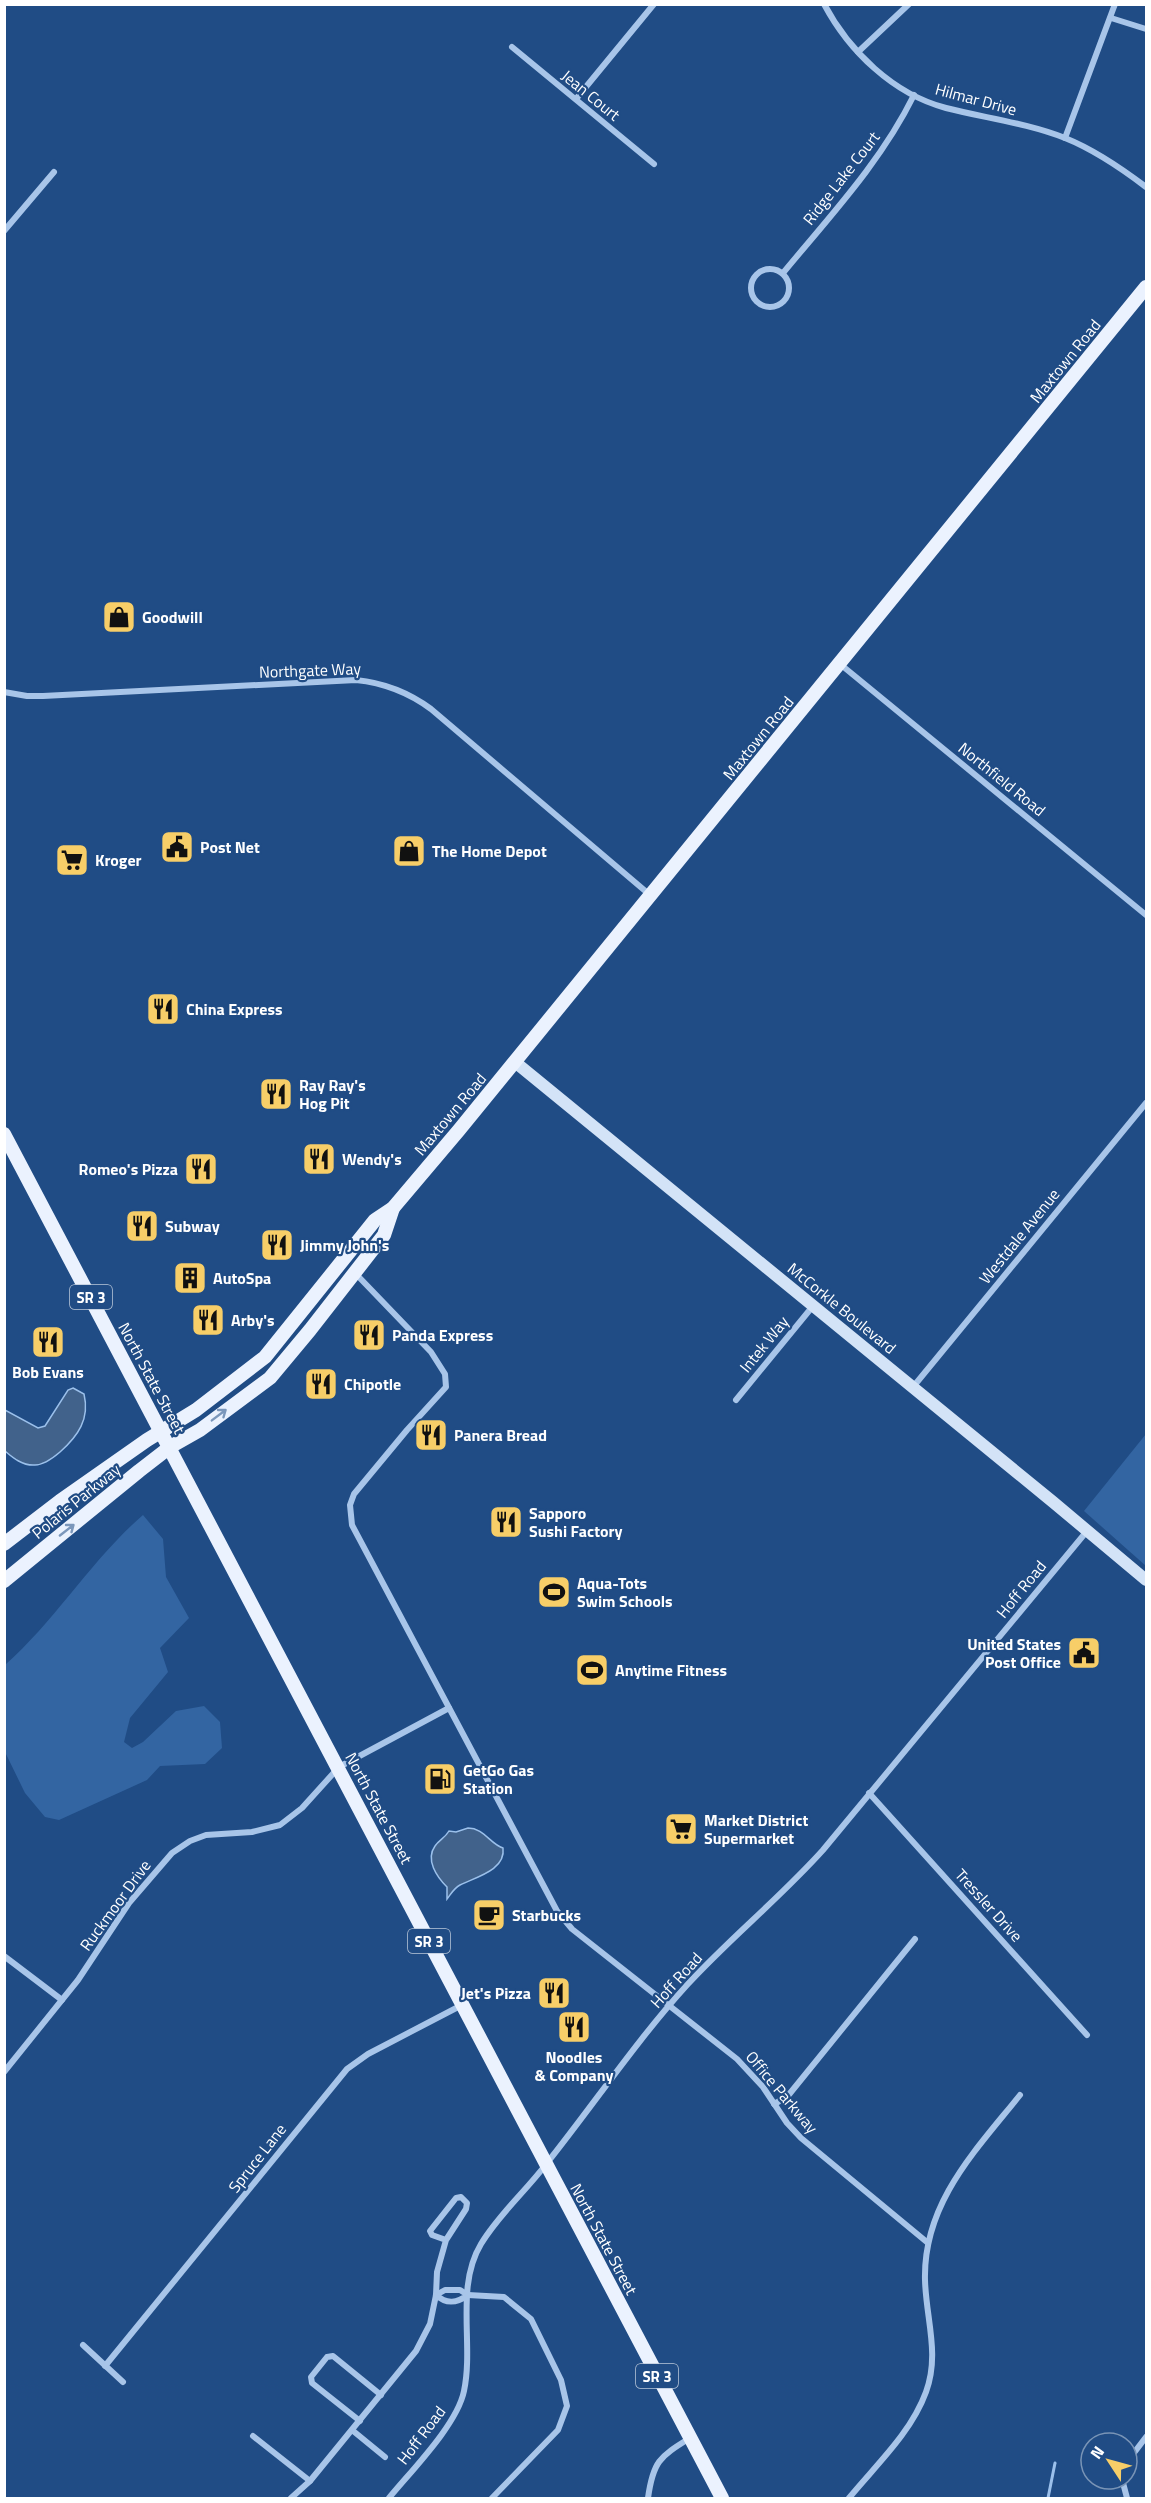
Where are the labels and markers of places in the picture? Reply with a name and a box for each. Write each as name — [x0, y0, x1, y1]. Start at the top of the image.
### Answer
shop icon: Goodwill — [101, 599, 137, 635]
place label: Goodwill — [142, 605, 203, 629]
public building icon: Post Net — [159, 829, 195, 865]
shop icon: The Home Depot — [391, 833, 427, 869]
place label: Post Net — [200, 835, 260, 859]
place label: The Home Depot — [432, 839, 547, 863]
supermarket icon: Kroger — [54, 842, 90, 878]
place label: Kroger — [95, 848, 142, 872]
restaurant icon: China Express — [145, 991, 181, 1027]
place label: China Express — [186, 997, 283, 1021]
place label: Ray Ray's Hog Pit — [299, 1073, 366, 1115]
restaurant icon: Ray Ray's Hog Pit — [258, 1076, 294, 1112]
restaurant icon: Wendy's — [301, 1141, 337, 1177]
place label: Wendy's — [342, 1147, 402, 1171]
restaurant icon: Romeo's Pizza — [183, 1151, 219, 1187]
place label: Romeo's Pizza — [79, 1157, 178, 1181]
restaurant icon: Subway — [124, 1208, 160, 1244]
place label: Subway — [165, 1214, 220, 1238]
restaurant icon: Jimmy John's — [259, 1227, 295, 1263]
place label: Jimmy John's — [300, 1233, 389, 1257]
building icon: AutoSpa — [172, 1260, 208, 1296]
place label: AutoSpa — [213, 1266, 271, 1290]
restaurant icon: Arby's — [190, 1302, 226, 1338]
place label: Arby's — [231, 1308, 275, 1332]
restaurant icon: Panda Express — [351, 1317, 387, 1353]
place label: Panda Express — [392, 1323, 493, 1347]
restaurant icon: Bob Evans — [30, 1324, 66, 1360]
place label: Bob Evans — [12, 1360, 84, 1384]
restaurant icon: Chipotle — [303, 1366, 339, 1402]
place label: Chipotle — [344, 1372, 401, 1396]
restaurant icon: Panera Bread — [413, 1417, 449, 1453]
place label: Panera Bread — [454, 1423, 547, 1447]
place label: Sapporo Sushi Factory — [529, 1501, 622, 1543]
restaurant icon: Sapporo Sushi Factory — [488, 1504, 524, 1540]
place label: Aqua-Tots Swim Schools — [577, 1571, 673, 1613]
sports icon: Aqua-Tots Swim Schools — [536, 1574, 572, 1610]
place label: United States Post Office — [967, 1632, 1061, 1674]
public building icon: United States Post Office — [1066, 1635, 1102, 1671]
sports icon: Anytime Fitness — [574, 1652, 610, 1688]
place label: Anytime Fitness — [615, 1658, 727, 1682]
place label: GetGo Gas Station — [463, 1758, 534, 1800]
fuel station icon: GetGo Gas Station — [422, 1761, 458, 1797]
place label: Market District Supermarket — [704, 1808, 808, 1850]
supermarket icon: Market District Supermarket — [663, 1811, 699, 1847]
cafe icon: Starbucks — [471, 1897, 507, 1933]
place label: Starbucks — [512, 1903, 581, 1927]
restaurant icon: Jet's Pizza — [536, 1975, 572, 2011]
place label: Jet's Pizza — [461, 1981, 531, 2005]
restaurant icon: Noodles & Company — [556, 2009, 592, 2045]
place label: Noodles & Company — [535, 2045, 613, 2087]

